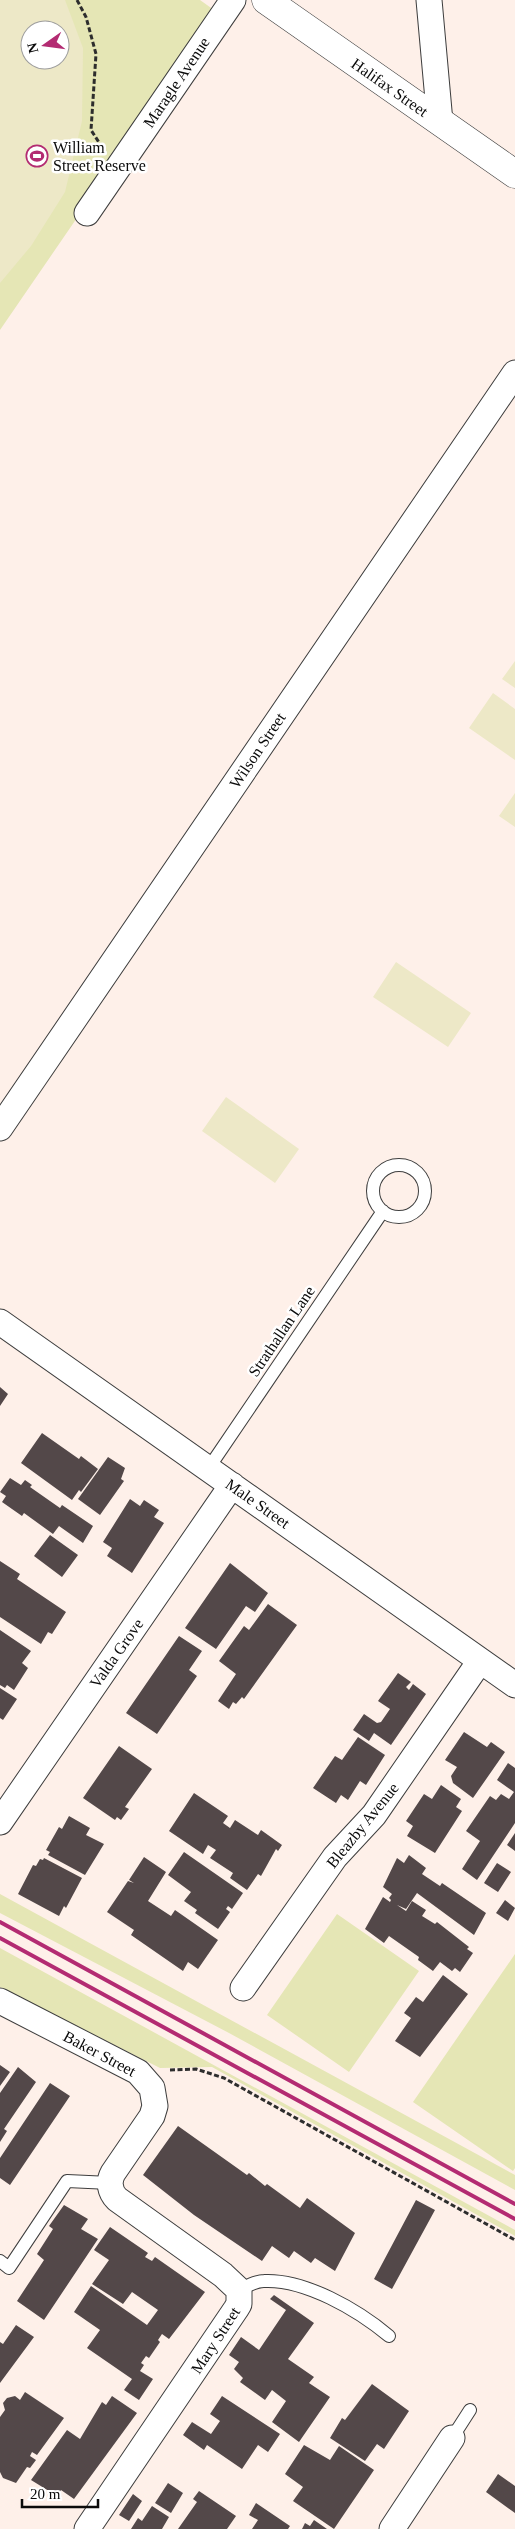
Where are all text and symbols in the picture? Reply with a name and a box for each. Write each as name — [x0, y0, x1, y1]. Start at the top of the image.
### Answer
north arrow — [20, 20, 70, 70]
street label: Maragle Avenue — [140, 34, 214, 131]
text: N — [24, 41, 41, 55]
street label: Halifax Street — [348, 55, 432, 120]
place label: William Street Reserve — [53, 139, 146, 174]
sports icon: William Street Reserve — [25, 144, 49, 168]
street label: Wilson Street — [226, 709, 289, 791]
street label: Strathallan Lane — [245, 1283, 318, 1380]
street label: Male Street — [222, 1475, 293, 1532]
street label: Valda Grove — [86, 1615, 146, 1691]
street label: Bleazby Avenue — [323, 1780, 403, 1872]
street label: Baker Street — [61, 2027, 139, 2080]
street label: Mary Street — [188, 2303, 244, 2377]
scale bar — [22, 2476, 99, 2508]
text: 20 m — [30, 2486, 61, 2502]

